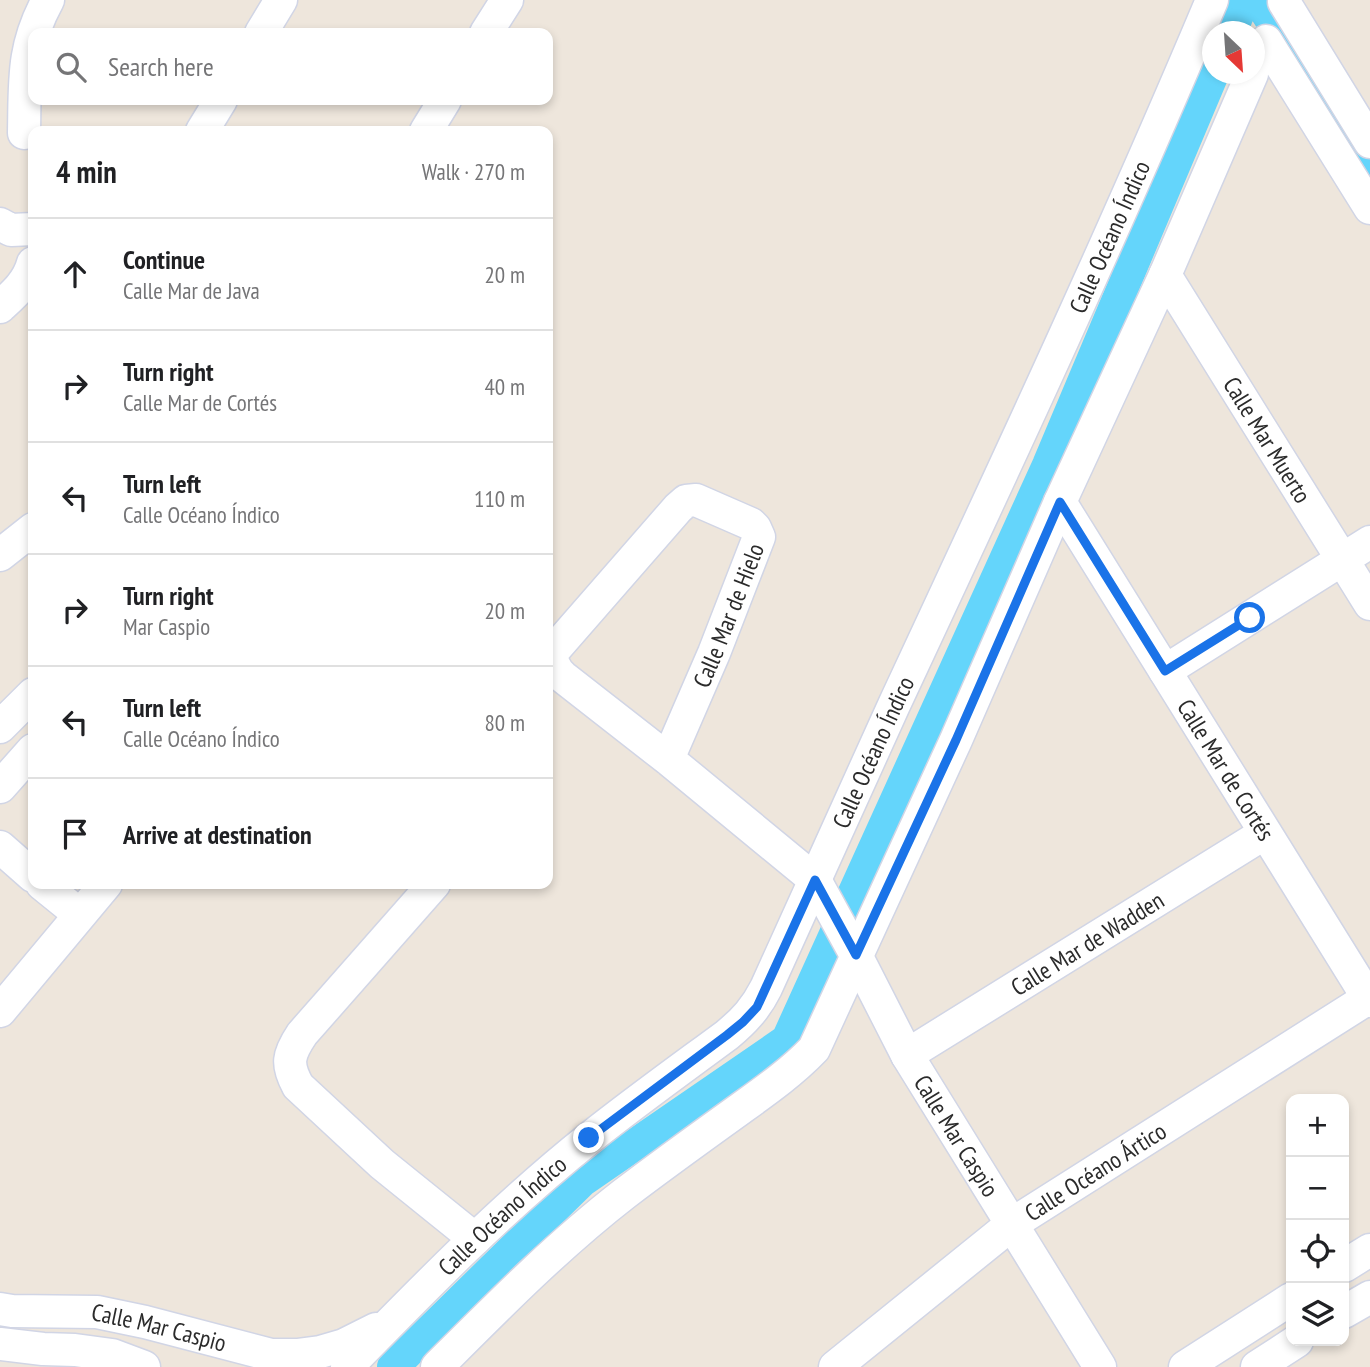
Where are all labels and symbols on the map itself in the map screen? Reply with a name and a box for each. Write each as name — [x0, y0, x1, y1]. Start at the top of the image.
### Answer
north arrow — [1202, 21, 1265, 84]
street label: Calle Océano Índico — [1062, 156, 1157, 318]
street label: Calle Mar Muerto — [1217, 371, 1318, 508]
street label: Calle Mar de Hielo — [686, 539, 771, 692]
route start — [1234, 602, 1265, 633]
street label: Calle Océano Índico — [825, 671, 921, 833]
street label: Calle Mar de Cortés — [1171, 693, 1282, 846]
street label: Calle Mar de Wadden — [1005, 884, 1169, 1002]
street label: Calle Mar Caspio — [907, 1069, 1006, 1202]
street label: Calle Océano Ártico — [1019, 1115, 1172, 1228]
route end — [573, 1122, 604, 1153]
street label: Calle Océano Índico — [431, 1148, 573, 1282]
street label: Calle Mar Caspio — [89, 1296, 230, 1358]

